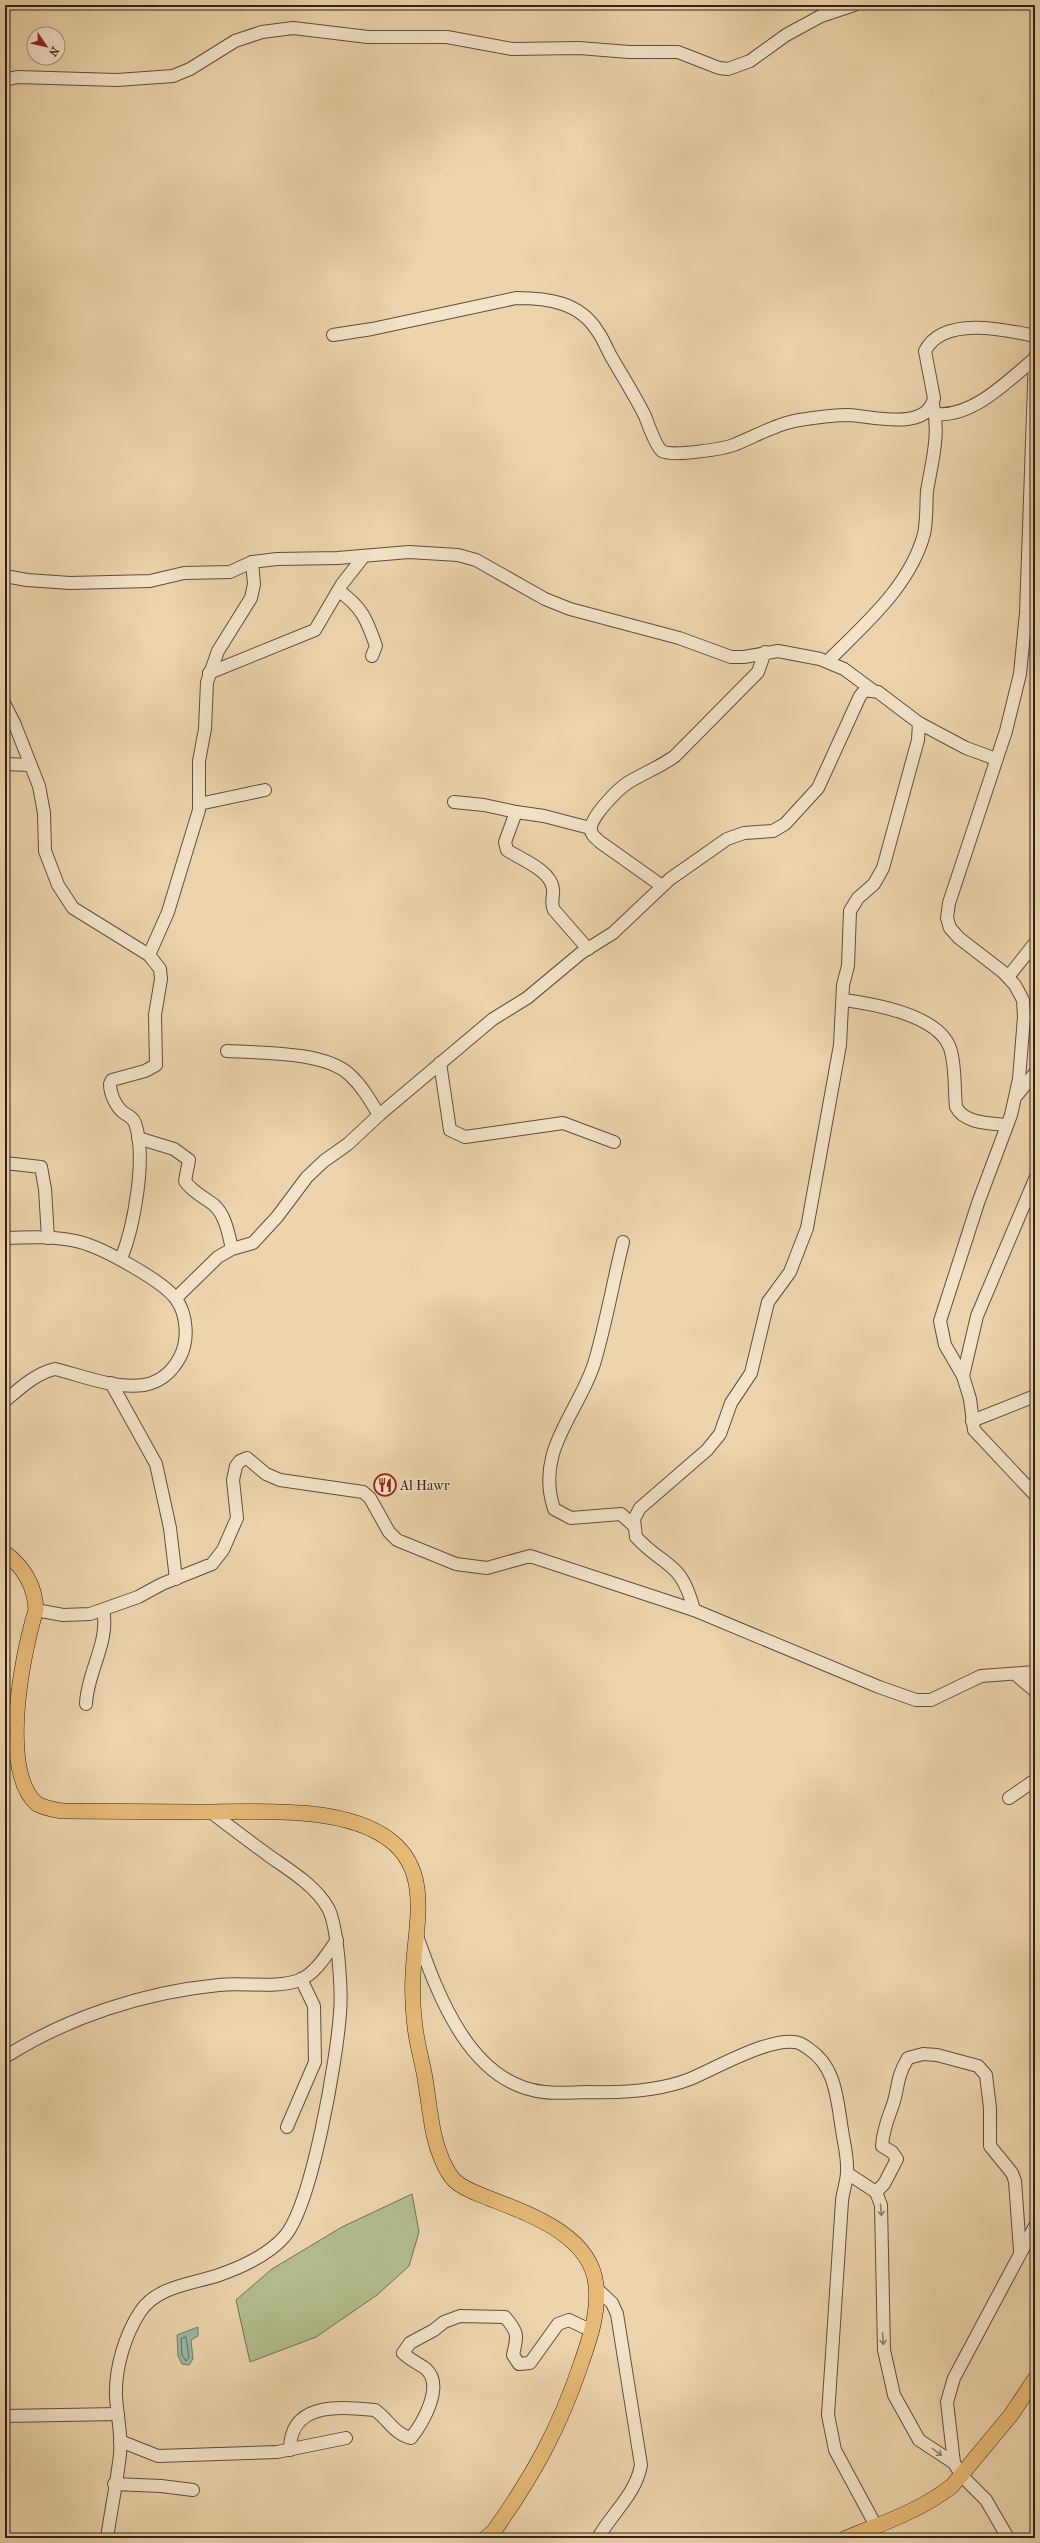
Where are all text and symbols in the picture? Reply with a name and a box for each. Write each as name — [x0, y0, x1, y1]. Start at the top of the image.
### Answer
north arrow — [26, 26, 66, 66]
text: N — [46, 44, 62, 59]
restaurant icon: Al Hawr — [372, 1472, 398, 1498]
place label: Al Hawr — [399, 1477, 450, 1494]
one-way arrow — [877, 2203, 884, 2216]
one-way arrow — [880, 2333, 887, 2346]
one-way arrow — [931, 2448, 942, 2456]

